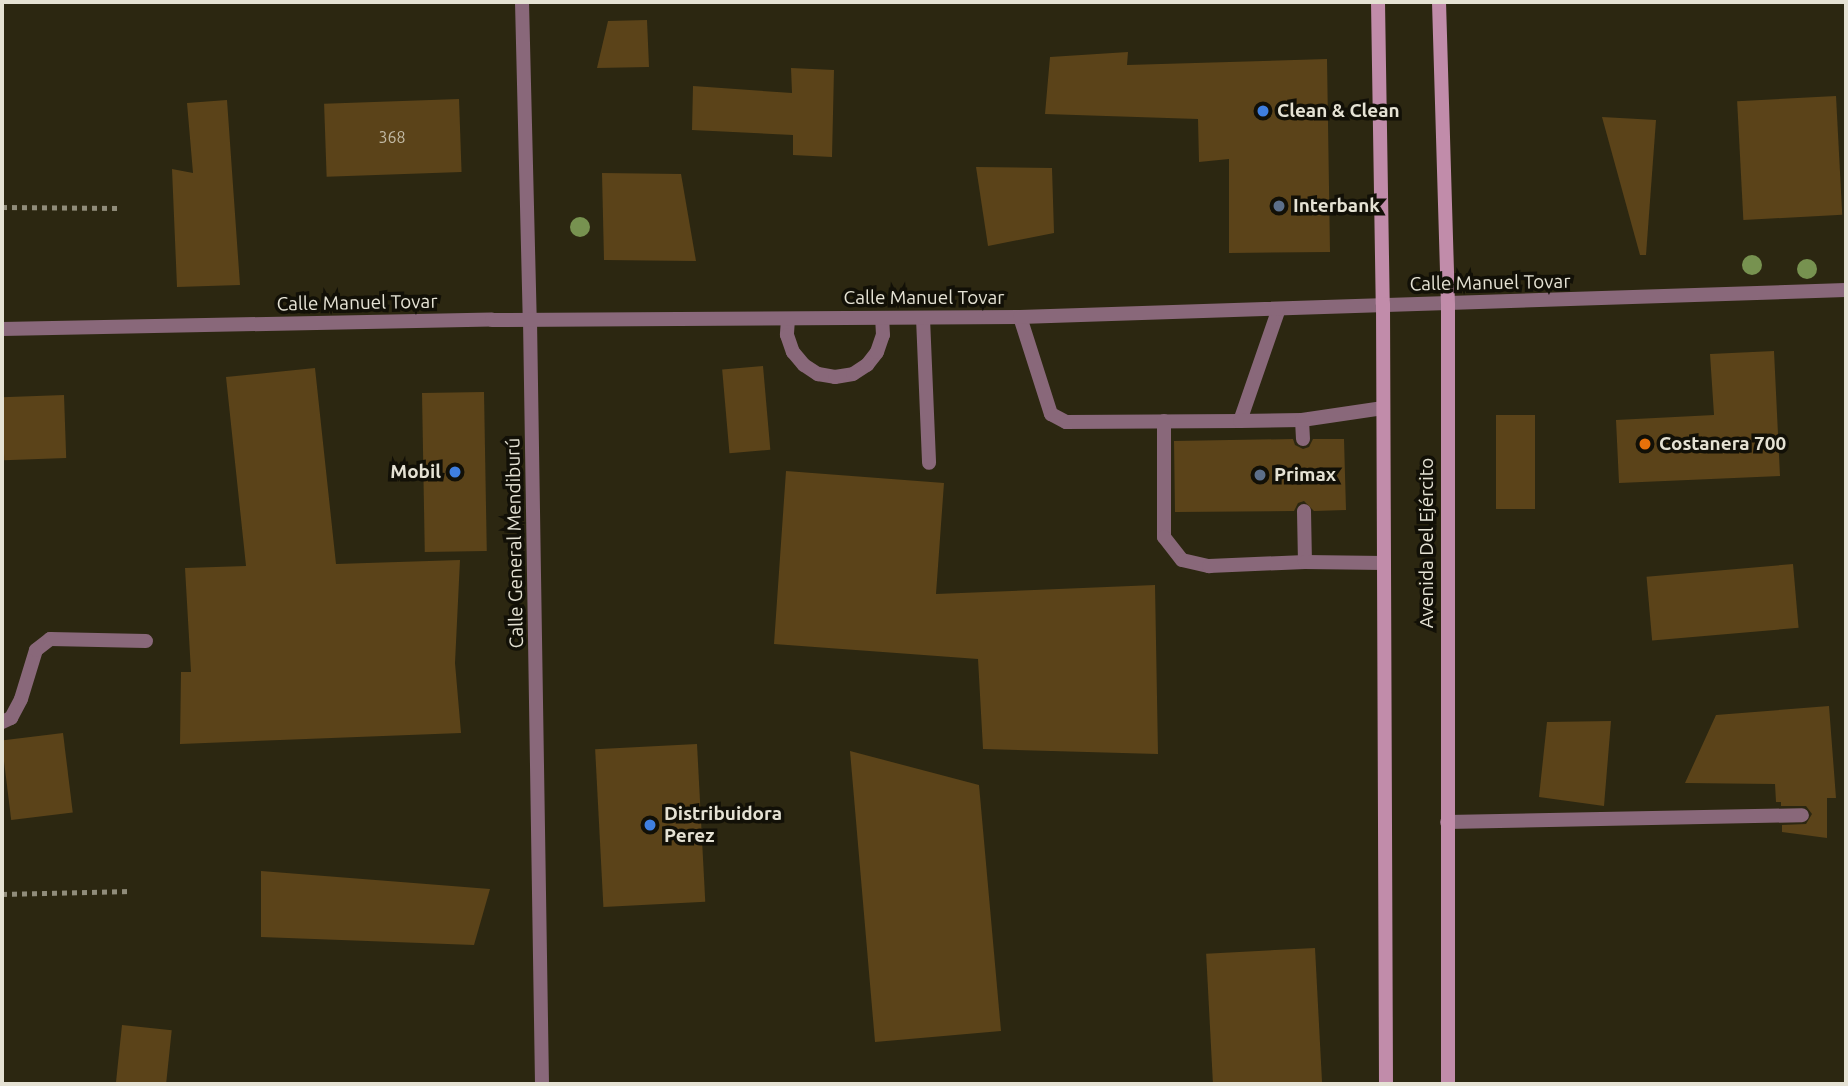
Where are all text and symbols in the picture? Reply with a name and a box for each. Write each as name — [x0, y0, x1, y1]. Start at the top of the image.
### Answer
place label: Clean & Clean — [1277, 100, 1400, 122]
marker: Clean & Clean — [1255, 103, 1271, 119]
house number: 368 — [378, 127, 406, 147]
place label: Interbank — [1293, 195, 1380, 217]
marker: Interbank — [1271, 198, 1287, 214]
street label: Calle Manuel Tovar — [1409, 270, 1571, 296]
street label: Calle Manuel Tovar — [844, 287, 1004, 309]
street label: Calle Manuel Tovar — [276, 290, 438, 316]
place label: Costanera 700 — [1659, 433, 1786, 455]
marker: Costanera 700 — [1637, 436, 1653, 452]
street label: Calle General Mendiburú — [502, 438, 528, 648]
street label: Avenida Del Ejército — [1416, 458, 1438, 628]
place label: Mobil — [390, 461, 441, 483]
marker: Mobil — [447, 464, 463, 480]
place label: Primax — [1274, 464, 1336, 486]
marker: Primax — [1252, 467, 1268, 483]
place label: Distribuidora Perez — [664, 803, 782, 847]
marker: Distribuidora Perez — [642, 817, 658, 833]

